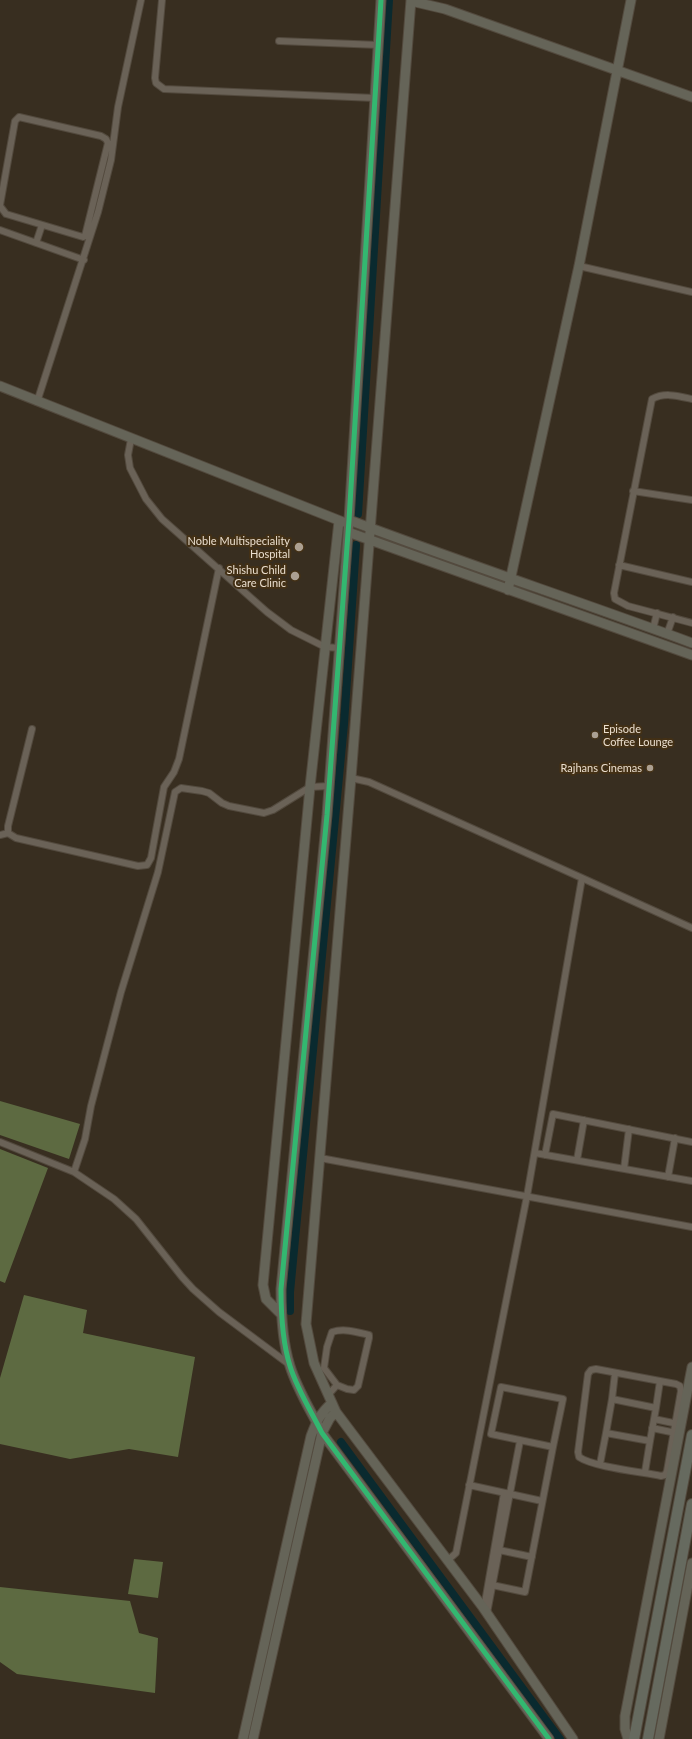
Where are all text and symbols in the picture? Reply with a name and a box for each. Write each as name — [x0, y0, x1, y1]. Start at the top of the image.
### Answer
place label: Noble Multispeciality Hospital — [188, 534, 290, 560]
marker: Noble Multispeciality Hospital — [293, 541, 305, 553]
place label: Shishu Child Care Clinic — [227, 563, 286, 589]
marker: Shishu Child Care Clinic — [289, 570, 301, 582]
place label: Episode Coffee Lounge — [603, 722, 673, 748]
marker: Episode Coffee Lounge — [590, 730, 600, 740]
place label: Rajhans Cinemas — [561, 761, 642, 775]
marker: Rajhans Cinemas — [645, 763, 655, 773]

